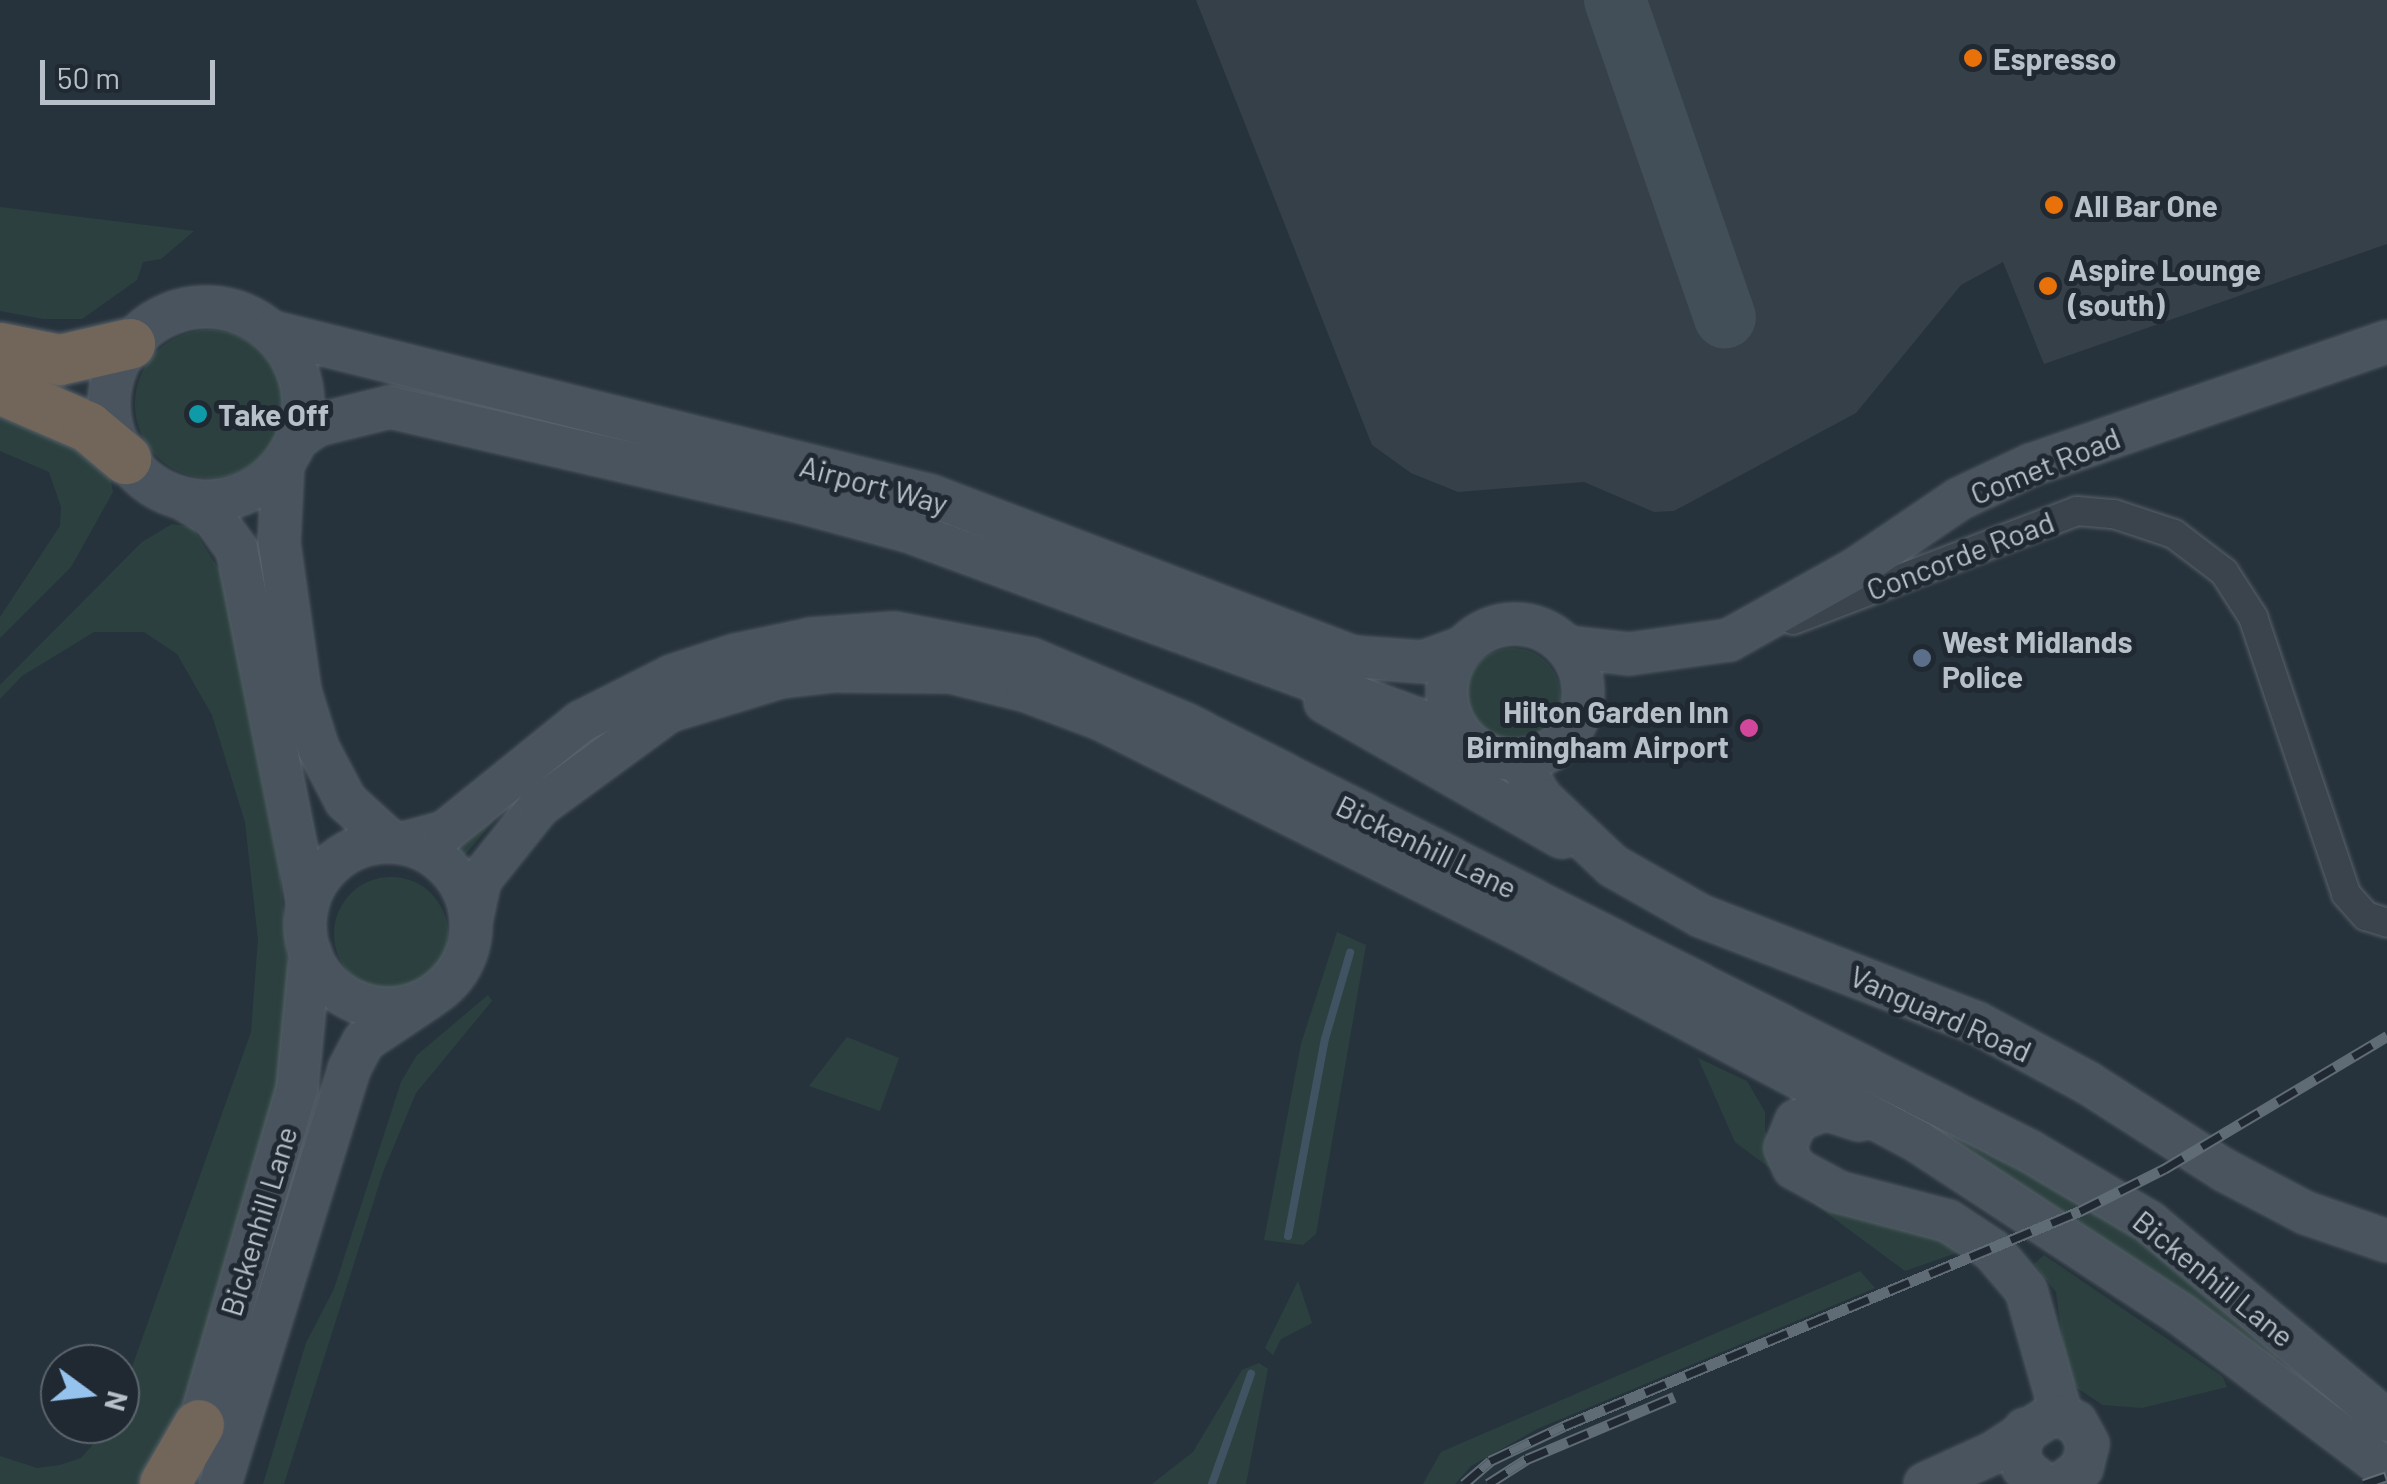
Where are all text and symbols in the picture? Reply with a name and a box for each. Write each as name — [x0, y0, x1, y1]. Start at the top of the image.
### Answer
scale bar — [45, 40, 220, 102]
place label: Espresso — [1993, 40, 2117, 76]
marker: Espresso — [1962, 47, 1984, 69]
text: 50 m — [57, 59, 120, 95]
place label: All Bar One — [2074, 187, 2218, 223]
marker: All Bar One — [2043, 194, 2065, 216]
place label: Aspire Lounge (south) — [2068, 251, 2261, 322]
marker: Aspire Lounge (south) — [2037, 275, 2059, 297]
place label: Take Off — [218, 396, 329, 432]
marker: Take Off — [187, 403, 209, 425]
street label: Comet Road — [1965, 419, 2125, 511]
street label: Airport Way — [796, 447, 952, 521]
street label: Concorde Road — [1861, 503, 2059, 607]
place label: West Midlands Police — [1942, 623, 2133, 694]
marker: West Midlands Police — [1911, 647, 1933, 669]
place label: Hilton Garden Inn Birmingham Airport — [1466, 693, 1729, 764]
marker: Hilton Garden Inn Birmingham Airport — [1738, 717, 1760, 739]
street label: Bickenhill Lane — [1331, 787, 1523, 905]
street label: Vanguard Road — [1845, 957, 2037, 1069]
street label: Bickenhill Lane — [212, 1122, 304, 1320]
street label: Bickenhill Lane — [2126, 1202, 2302, 1354]
north arrow — [40, 1344, 140, 1444]
text: N — [98, 1388, 136, 1415]

